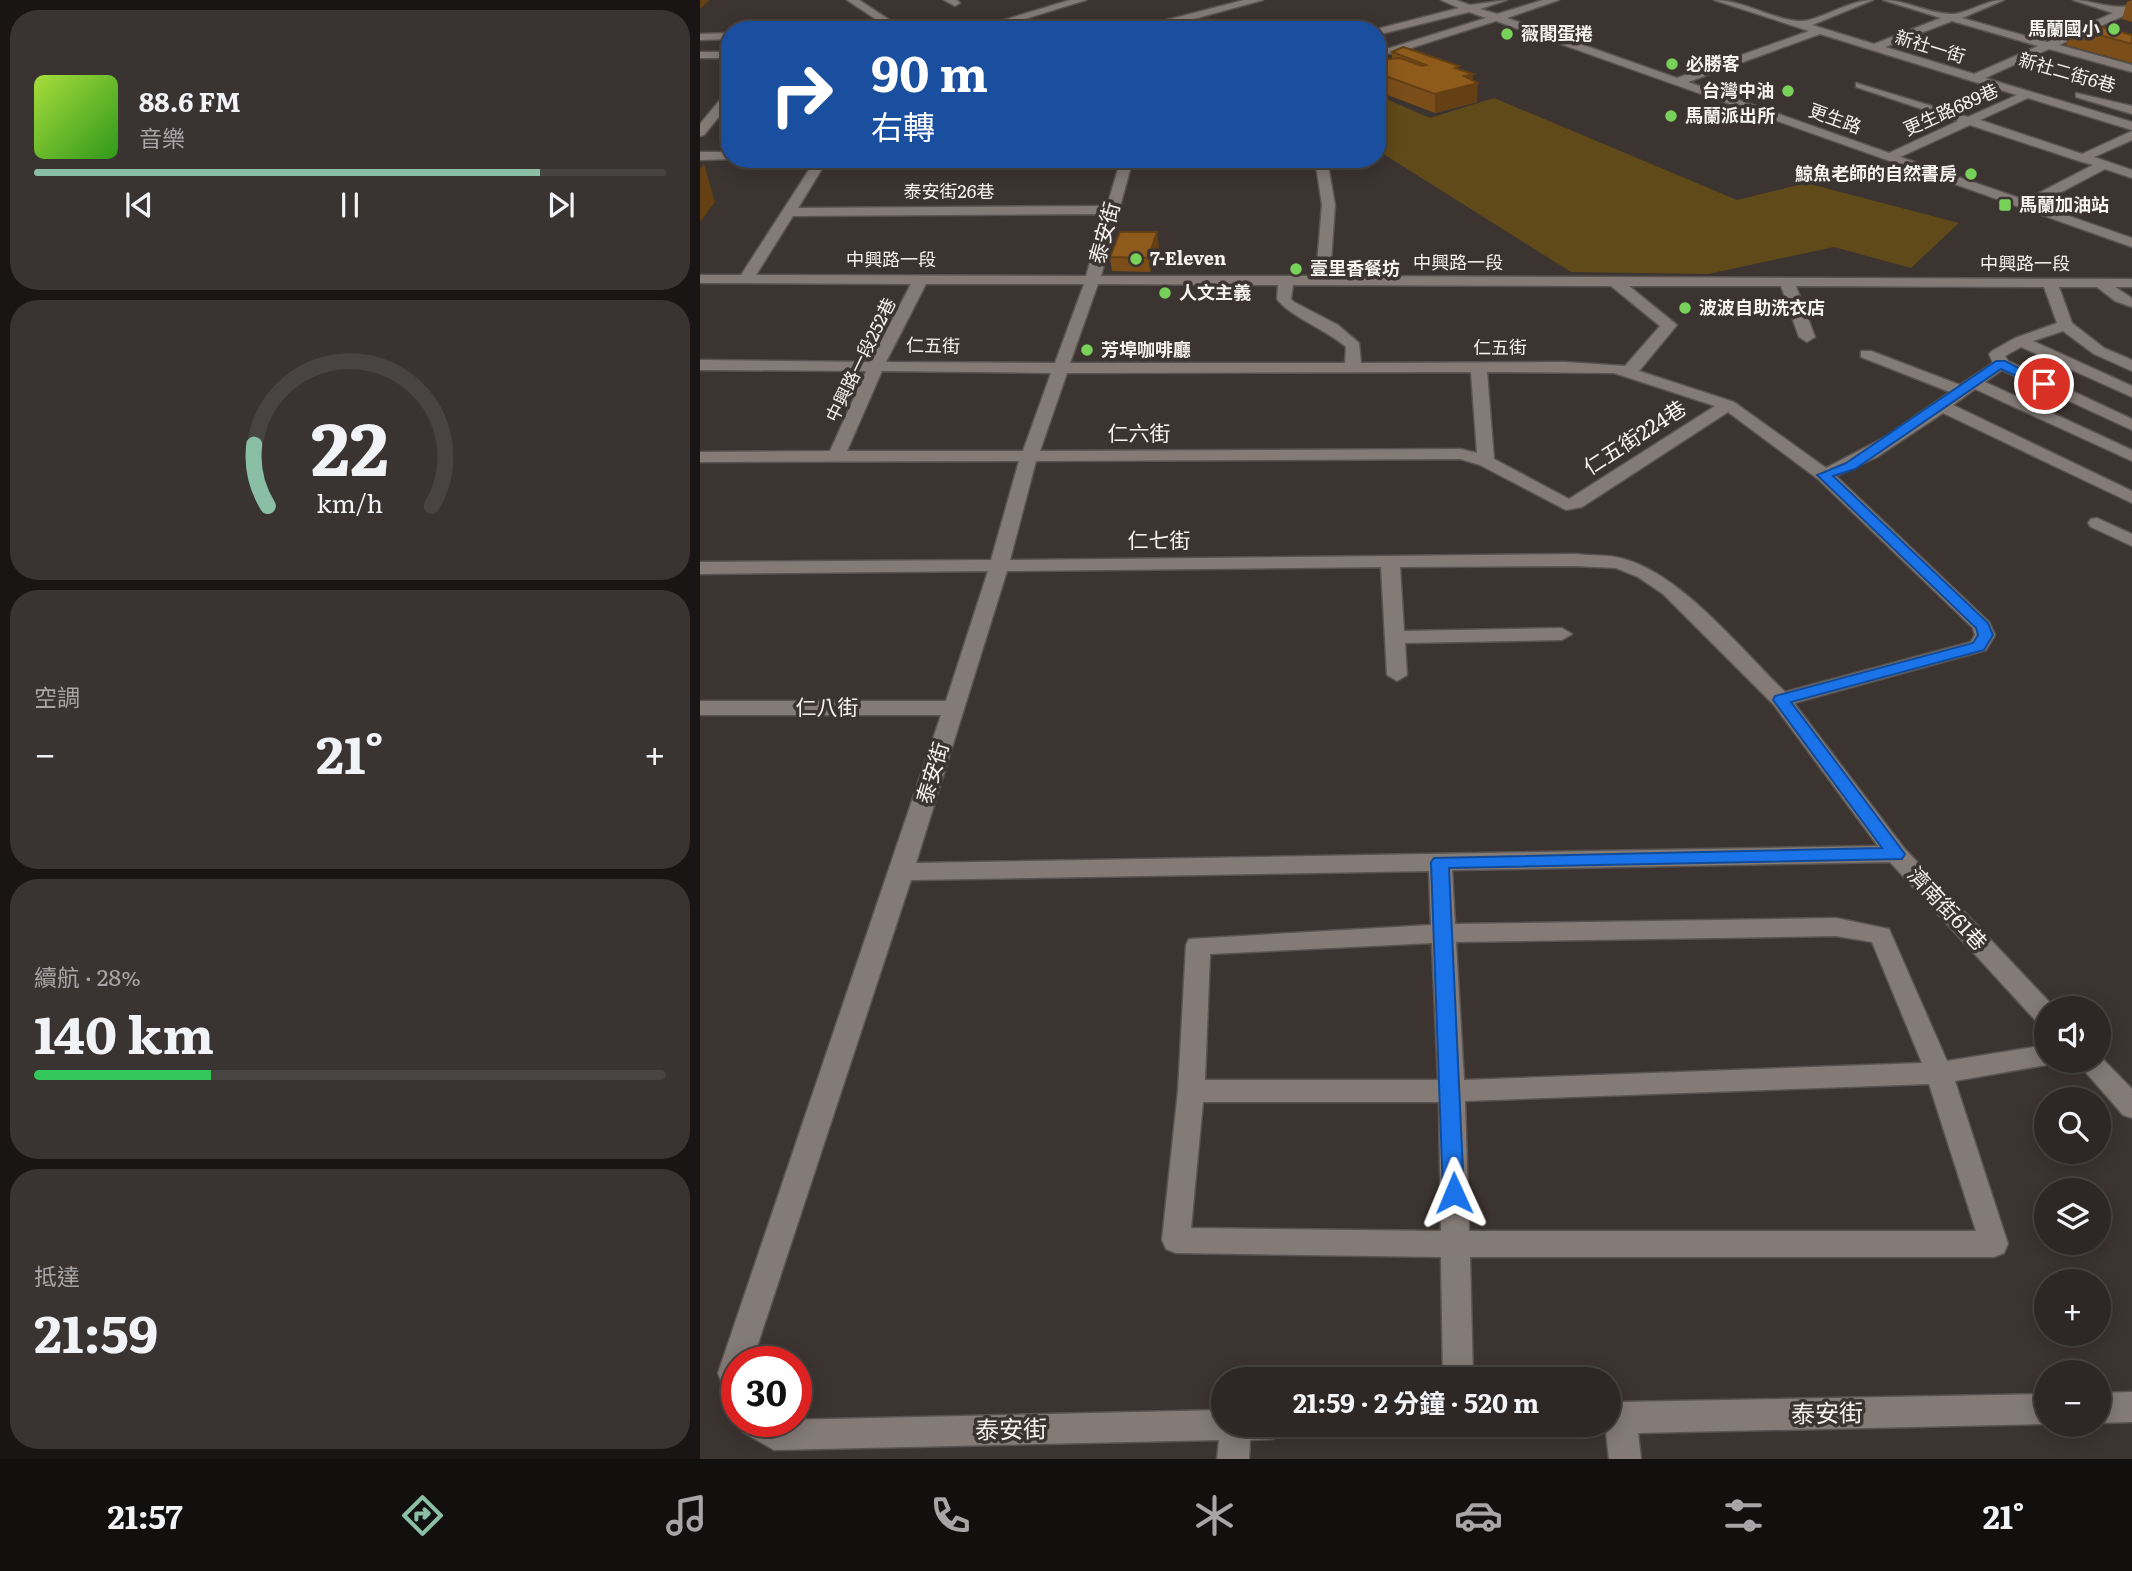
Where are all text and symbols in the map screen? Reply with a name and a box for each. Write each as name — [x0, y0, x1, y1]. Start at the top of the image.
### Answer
place label: 馬蘭國小 — [2028, 14, 2100, 41]
place label: 薇閣蛋捲 — [1521, 19, 1593, 46]
marker: 馬蘭國小 — [2106, 21, 2122, 37]
street label: 新社一街 — [1892, 22, 1969, 69]
marker: 薇閣蛋捲 — [1499, 26, 1515, 42]
text: 90 m — [871, 34, 988, 107]
street label: 新社二街6巷 — [2016, 45, 2119, 98]
icon: right — [756, 49, 847, 140]
place label: 必勝客 — [1686, 49, 1740, 76]
marker: 必勝客 — [1664, 56, 1680, 72]
place label: 台灣中油 — [1702, 76, 1774, 103]
street label: 更生路689巷 — [1899, 76, 2002, 142]
text: 88.6 FM — [139, 81, 241, 120]
marker: 台灣中油 — [1780, 83, 1796, 99]
street label: 更生路 — [1806, 96, 1866, 140]
text: 右轉 — [871, 101, 935, 149]
place label: 馬蘭派出所 — [1685, 101, 1775, 128]
marker: 馬蘭派出所 — [1663, 108, 1679, 124]
text: 音樂 — [139, 120, 185, 154]
place label: 鯨魚老師的自然書房 — [1795, 159, 1957, 186]
marker: 鯨魚老師的自然書房 — [1963, 166, 1979, 182]
street label: 泰安街26巷 — [904, 177, 994, 204]
icon: previous — [120, 186, 158, 224]
icon: pause — [331, 186, 369, 224]
icon: next — [542, 186, 580, 224]
place label: 馬蘭加油站 — [2019, 190, 2109, 217]
marker: 馬蘭加油站 — [1997, 197, 2013, 213]
street label: 泰安街 — [1079, 198, 1126, 267]
place label: 7-Eleven — [1150, 244, 1227, 271]
street label: 中興路一段 — [846, 245, 936, 272]
street label: 中興路一段 — [1413, 248, 1503, 275]
street label: 中興路一段 — [1980, 249, 2070, 276]
marker: 7-Eleven — [1128, 251, 1144, 267]
place label: 壹里香餐坊 — [1310, 254, 1400, 281]
marker: 壹里香餐坊 — [1288, 261, 1304, 277]
place label: 人文主義 — [1179, 278, 1251, 305]
marker: 人文主義 — [1157, 285, 1173, 301]
street label: 中興路一段252巷 — [818, 293, 901, 426]
place label: 波波自助洗衣店 — [1699, 293, 1825, 320]
marker: 波波自助洗衣店 — [1677, 300, 1693, 316]
street label: 仁五街 — [906, 331, 960, 358]
street label: 仁五街 — [1473, 333, 1527, 360]
place label: 芳埠咖啡廳 — [1101, 335, 1191, 362]
marker: 芳埠咖啡廳 — [1079, 342, 1095, 358]
pin — [2014, 354, 2074, 414]
icon: arrive — [2025, 365, 2063, 403]
text: 22 — [311, 390, 389, 498]
street label: 仁五街224巷 — [1576, 391, 1691, 481]
street label: 仁六街 — [1108, 416, 1171, 447]
text: km/h — [317, 483, 383, 520]
street label: 仁七街 — [1128, 523, 1191, 554]
text: 空調 — [34, 679, 80, 713]
street label: 仁八街 — [796, 690, 859, 721]
text: 21° — [316, 713, 384, 790]
text: − — [34, 723, 56, 780]
text: + — [644, 723, 666, 780]
street label: 泰安街 — [907, 738, 955, 807]
street label: 濟南街61巷 — [1902, 859, 1996, 956]
text: 續航 · 28% — [34, 959, 141, 993]
text: 140 km — [34, 993, 214, 1070]
map controls — [2034, 996, 2111, 1437]
button: sound — [2034, 996, 2111, 1073]
button: search — [2034, 1087, 2111, 1164]
position arrow — [1417, 1156, 1491, 1230]
button: layers — [2034, 1178, 2111, 1255]
text: 抵達 — [34, 1258, 80, 1292]
button: + — [2034, 1269, 2111, 1346]
text: 21:59 — [34, 1292, 158, 1369]
speed limit sign: 30 — [721, 1346, 812, 1437]
button: − — [2034, 1360, 2111, 1437]
text: 21:59 · 2 分鐘 · 520 m — [1293, 1382, 1539, 1421]
street label: 泰安街 — [1791, 1393, 1863, 1430]
street label: 泰安街 — [975, 1409, 1047, 1446]
text: 21:57 — [108, 1491, 183, 1539]
icon: directions — [398, 1491, 447, 1540]
icon: music — [662, 1491, 711, 1540]
icon: phone — [926, 1491, 975, 1540]
icon: climate — [1190, 1491, 1239, 1540]
icon: car — [1454, 1491, 1503, 1540]
icon: filters — [1719, 1491, 1768, 1540]
text: 21° — [1983, 1491, 2024, 1539]

